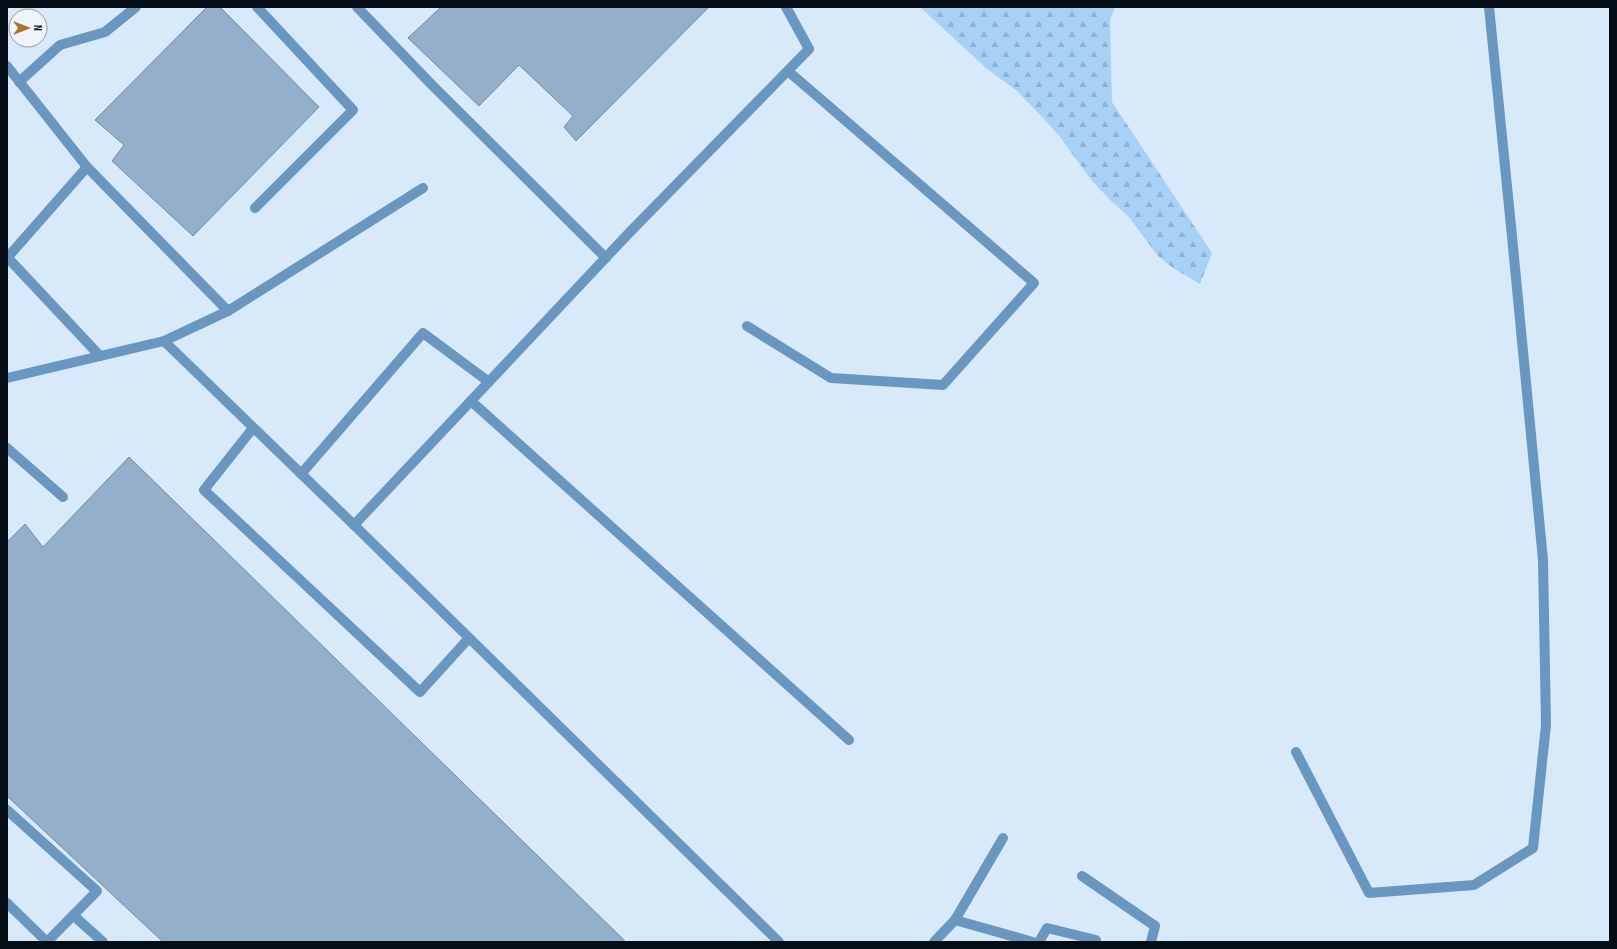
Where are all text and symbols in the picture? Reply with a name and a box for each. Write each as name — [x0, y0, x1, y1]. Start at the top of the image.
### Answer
north arrow — [8, 8, 48, 48]
text: N — [31, 25, 44, 31]

